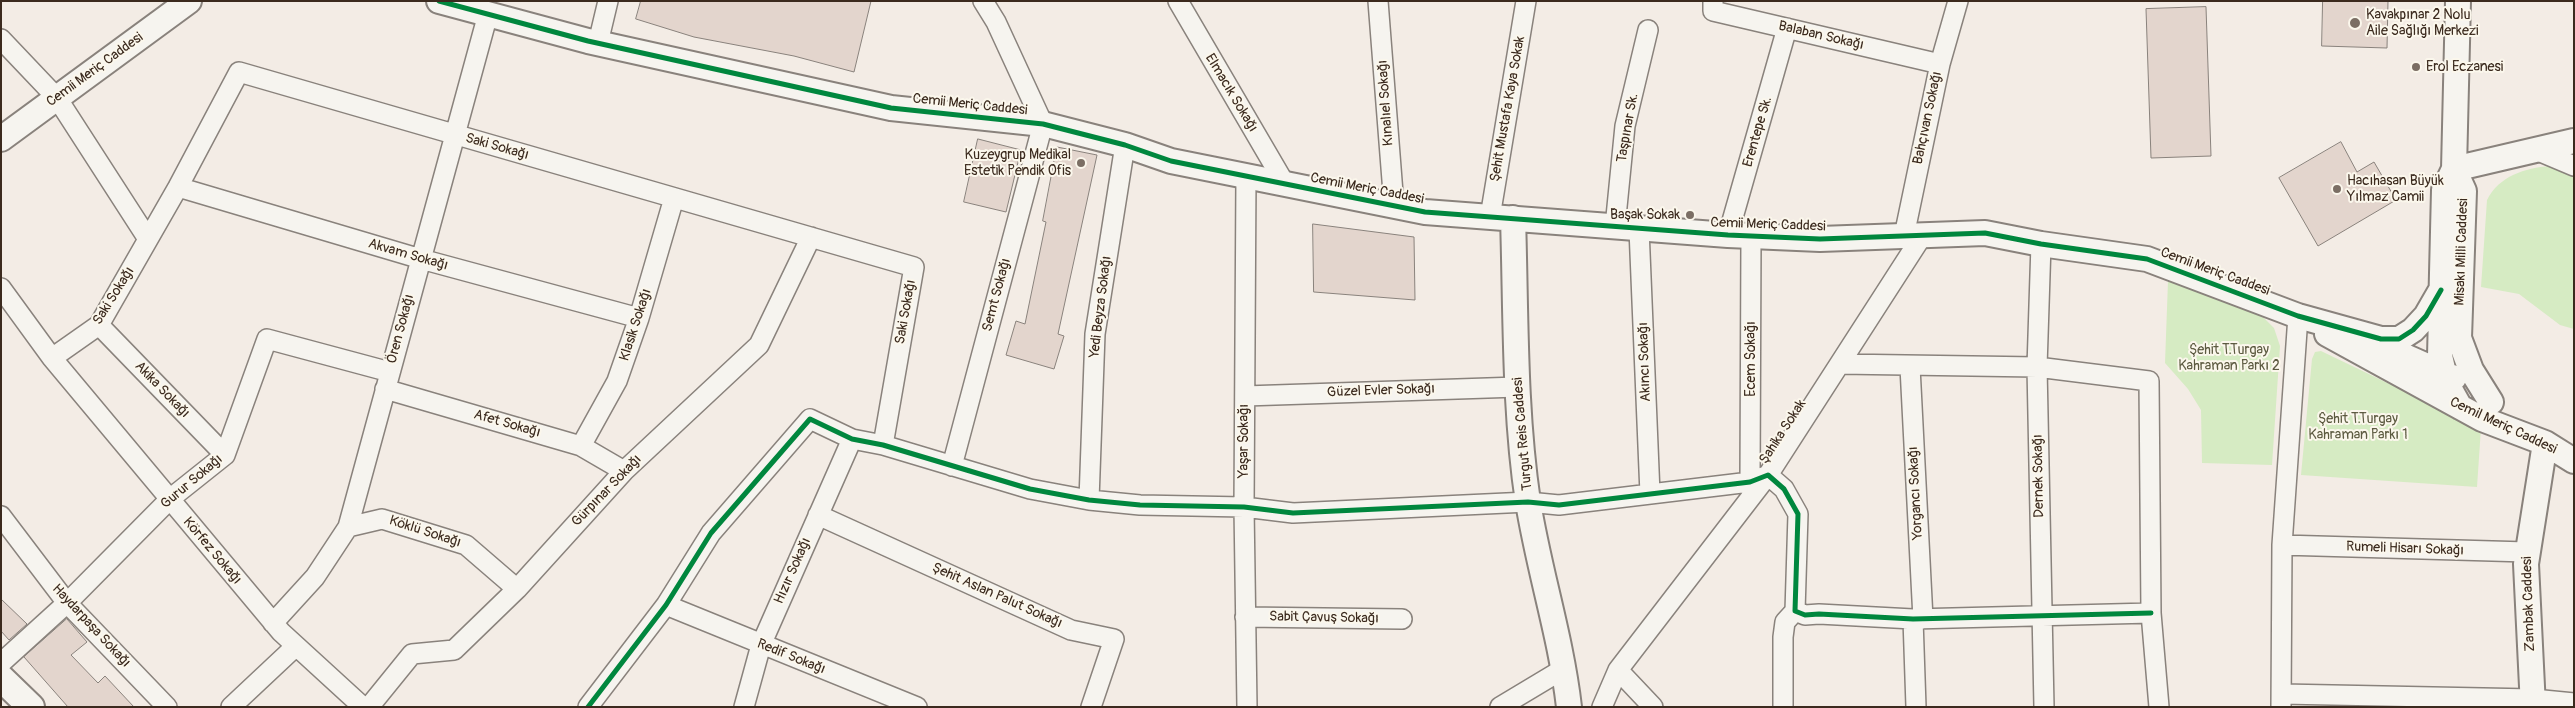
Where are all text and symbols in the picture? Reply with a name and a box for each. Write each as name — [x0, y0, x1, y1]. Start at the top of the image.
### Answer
place label: Kavakpınar 2 Nolu Aile Sağlığı Merkezi — [2366, 7, 2479, 40]
marker: Kavakpınar 2 Nolu Aile Sağlığı Merkezi — [2348, 16, 2362, 30]
street label: Balaban Sokağı — [1777, 18, 1865, 54]
street label: Cemii Meriç Caddesi — [43, 29, 147, 111]
street label: Şehit Mustafa Kaya Sokak — [1487, 35, 1529, 183]
street label: Elmacık Sokağı — [1201, 51, 1261, 135]
street label: Kınalıel Sokağı — [1375, 59, 1397, 147]
place label: Erol Eczanesi — [2426, 59, 2503, 75]
marker: Erol Eczanesi — [2410, 61, 2422, 73]
street label: Bahçıvan Sokağı — [1910, 70, 1946, 166]
street label: Cemii Meriç Caddesi — [912, 91, 1028, 119]
street label: Taşpınar Sk. — [1614, 92, 1642, 164]
street label: Erentepe Sk. — [1740, 95, 1776, 169]
street label: Saki Sokağı — [463, 130, 531, 164]
place label: Kuzeygrup Medikal Estetik Pendik Ofis — [964, 147, 1071, 180]
marker: Kuzeygrup Medikal Estetik Pendik Ofis — [1075, 157, 1087, 169]
street label: Cemii Meriç Caddesi — [1309, 170, 1425, 208]
place label: Hacıhasan Büyük Yılmaz Camii — [2347, 173, 2444, 206]
marker: Hacıhasan Büyük Yılmaz Camii — [2331, 183, 2343, 195]
street label: Misakı Milli Caddesi — [2452, 198, 2472, 306]
place label: Başak Sokak — [1610, 207, 1680, 223]
marker: Başak Sokak — [1684, 209, 1696, 221]
street label: Cemii Meriç Caddesi — [1710, 215, 1826, 235]
street label: Akvam Sokağı — [366, 236, 450, 274]
street label: Cemii Meriç Caddesi — [2158, 244, 2272, 300]
street label: Yedi Beyza Sokağı — [1086, 255, 1116, 359]
street label: Semt Sokağı — [979, 257, 1015, 333]
street label: Saki Sokağı — [90, 264, 138, 328]
street label: Saki Sokağı — [892, 278, 920, 346]
street label: Klasik Sokağı — [616, 287, 656, 363]
street label: Ören Sokağı — [384, 293, 418, 365]
street label: Ecem Sokağı — [1743, 321, 1759, 397]
street label: Akıncı Sokağı — [1635, 322, 1655, 402]
park label: Şehit T.Turgay Kahraman Parkı 2 — [2178, 342, 2280, 374]
street label: Akika Sokağı — [131, 358, 193, 422]
street label: Turgut Reis Caddesi — [1510, 377, 1536, 491]
street label: Güzel Evler Sokağı — [1327, 381, 1435, 401]
street label: Cemil Meriç Caddesi — [2447, 394, 2559, 458]
street label: Şahika Sokak — [1756, 397, 1810, 467]
street label: Yaşar Sokağı — [1236, 404, 1252, 478]
street label: Afet Sokağı — [472, 406, 542, 442]
park label: Şehit T.Turgay Kahraman Parkı 1 — [2308, 411, 2408, 444]
street label: Dernek Sokağı — [2030, 434, 2048, 518]
street label: Yorgancı Sokağı — [1905, 446, 1927, 540]
street label: Gurur Sokağı — [158, 451, 226, 513]
street label: Gürpınar Sokağı — [568, 452, 646, 530]
street label: Köklü Sokağı — [387, 512, 463, 552]
street label: Körfez Sokağı — [179, 514, 245, 588]
street label: Hızır Sokağı — [771, 535, 815, 607]
street label: Rumeli Hisarı Sokağı — [2346, 539, 2464, 559]
street label: Zambak Caddesi — [2519, 556, 2539, 652]
street label: Şehit Aslan Palut Sokağı — [929, 560, 1065, 632]
street label: Haydarpaşa Sokağı — [48, 581, 134, 671]
street label: Sabit Çavuş Sokağı — [1269, 609, 1379, 627]
street label: Redif Sokağı — [754, 636, 828, 678]

